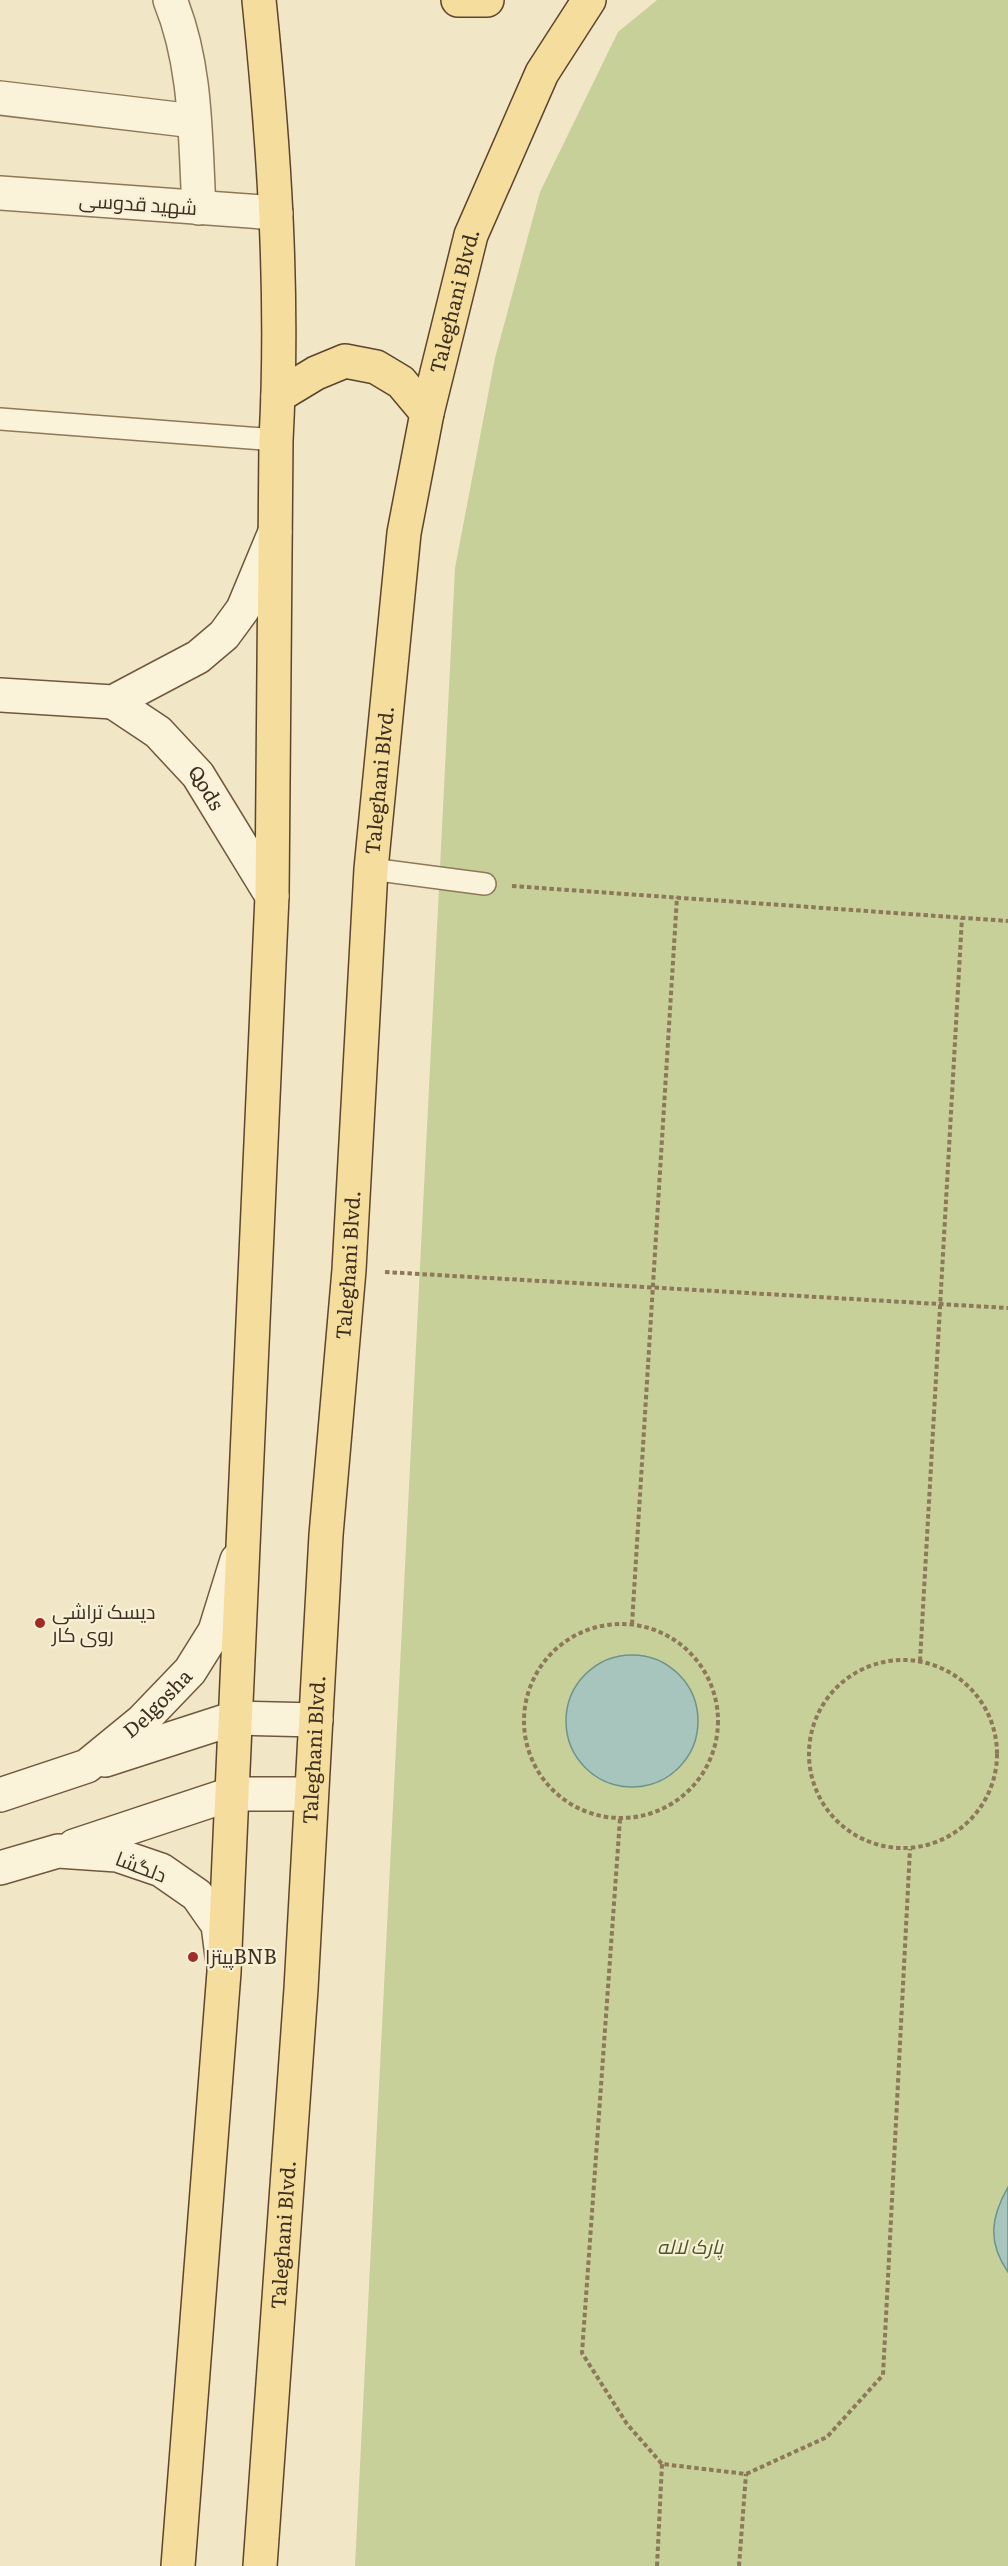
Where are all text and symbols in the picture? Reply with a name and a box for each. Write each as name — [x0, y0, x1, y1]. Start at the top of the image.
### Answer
street label: شهید قدوسی — [78, 183, 198, 221]
street label: Taleghani Blvd. — [420, 222, 486, 377]
street label: Taleghani Blvd. — [356, 704, 400, 856]
street label: Qods — [182, 757, 233, 815]
street label: Taleghani Blvd. — [326, 1190, 366, 1341]
place label: دیسک تراشی روی کار — [51, 1595, 155, 1648]
marker: دیسک تراشی روی کار — [33, 1616, 47, 1630]
street label: Delgosha — [115, 1661, 198, 1744]
street label: Taleghani Blvd. — [293, 1674, 331, 1825]
street label: دلگشا — [112, 1842, 172, 1889]
place label: پیتزاBNB — [205, 1940, 277, 1970]
marker: پیتزاBNB — [186, 1950, 200, 1964]
street label: Taleghani Blvd. — [261, 2159, 302, 2310]
park label: پارک لاله — [657, 2230, 725, 2261]

